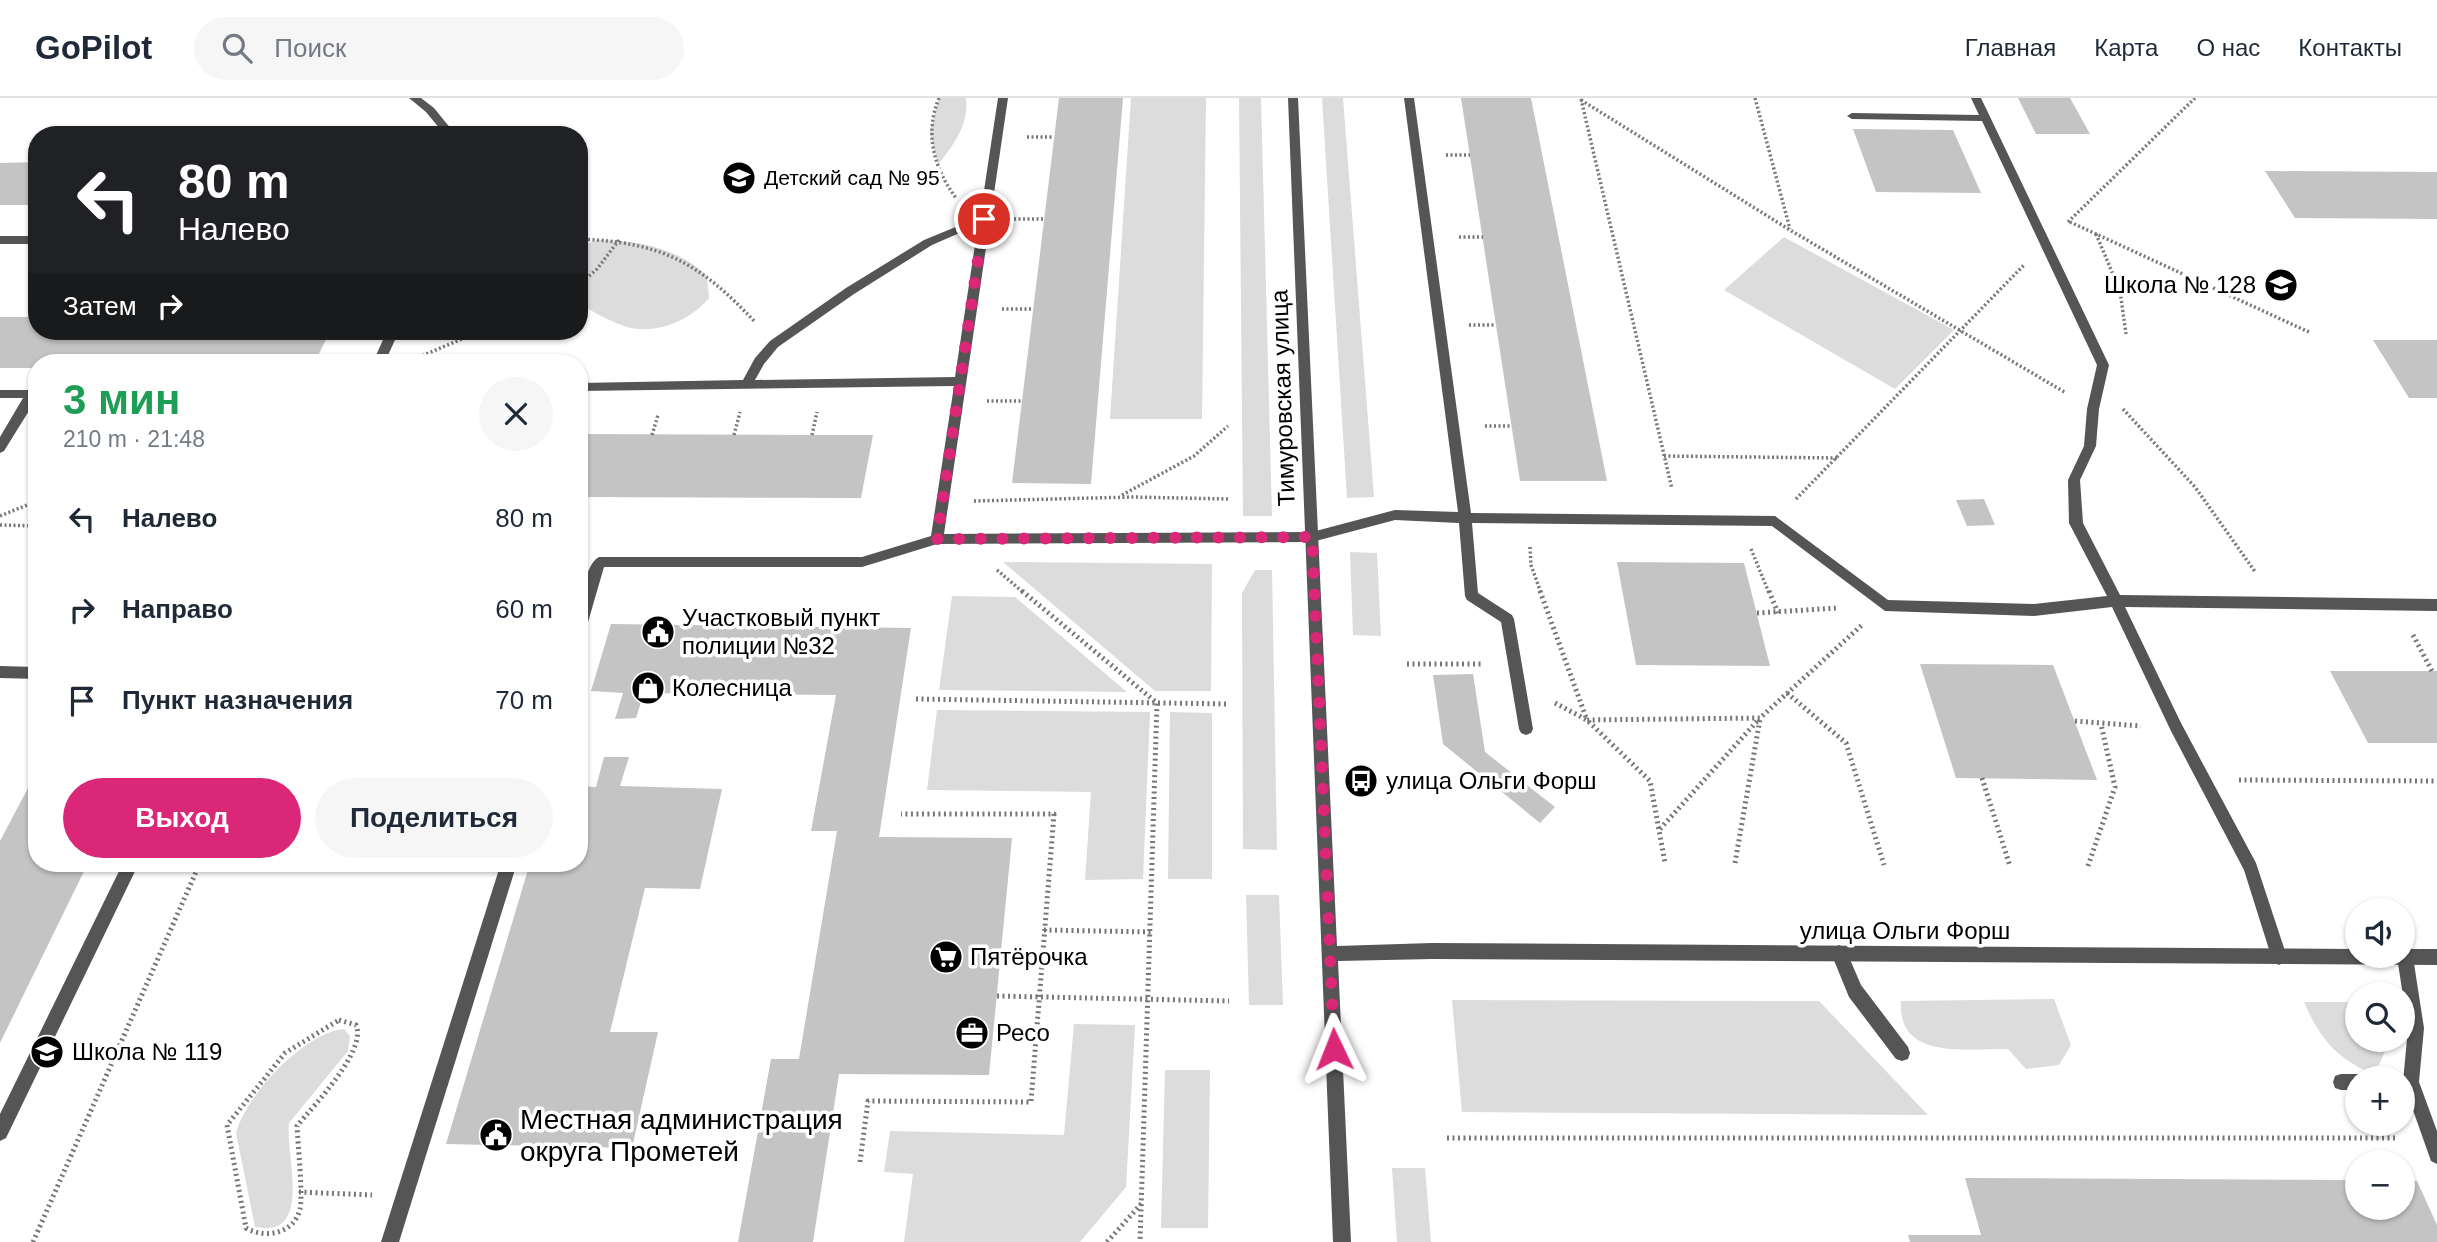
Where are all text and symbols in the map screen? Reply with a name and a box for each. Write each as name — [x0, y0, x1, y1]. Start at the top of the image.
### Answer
search box — [194, 17, 684, 80]
text: GoPilot — [35, 29, 152, 66]
icon: search — [218, 29, 256, 67]
text: Поиск — [274, 33, 346, 63]
text: Главная — [1965, 34, 2056, 61]
text: Карта — [2094, 34, 2158, 61]
text: О нас — [2196, 34, 2260, 61]
text: Контакты — [2298, 34, 2402, 61]
icon: left — [63, 154, 154, 245]
text: 80 m — [178, 154, 290, 208]
school or university icon: Детский сад № 95 — [720, 159, 758, 197]
place label: Детский сад № 95 — [764, 166, 940, 189]
pin — [954, 189, 1014, 249]
icon: arrive — [965, 200, 1003, 238]
text: Налево — [178, 211, 290, 247]
school or university icon: Школа № 128 — [2262, 266, 2300, 304]
place label: Школа № 128 — [2104, 271, 2256, 298]
icon: right — [151, 287, 189, 325]
street label: Тимуровская улица — [1265, 289, 1300, 507]
text: Затем — [63, 291, 137, 321]
text: 3 мин — [63, 376, 180, 423]
button: close — [479, 377, 553, 451]
text: 210 m · 21:48 — [63, 426, 205, 452]
icon: left — [63, 500, 101, 538]
text: Налево — [122, 503, 217, 533]
text: 80 m — [495, 503, 553, 533]
icon: right — [63, 591, 101, 629]
text: Направо — [122, 594, 233, 624]
text: 60 m — [495, 594, 553, 624]
place label: Участковый пункт полиции №32 — [682, 604, 880, 659]
public building icon: Участковый пункт полиции №32 — [639, 613, 677, 651]
shop icon: Колесница — [629, 669, 667, 707]
place label: Колесница — [672, 674, 793, 701]
icon: arrive — [63, 682, 101, 720]
text: Пункт назначения — [122, 685, 353, 715]
text: 70 m — [495, 685, 553, 715]
bus stop icon: улица Ольги Форш — [1342, 762, 1380, 800]
place label: улица Ольги Форш — [1386, 767, 1597, 794]
button: Выход — [63, 778, 301, 858]
button: Поделиться — [315, 778, 553, 858]
map controls — [2345, 898, 2415, 1220]
button: sound — [2345, 898, 2415, 968]
street label: улица Ольги Форш — [1800, 917, 2010, 944]
supermarket icon: Пятёрочка — [927, 938, 965, 976]
place label: Пятёрочка — [970, 943, 1088, 970]
button: search — [2345, 982, 2415, 1052]
position arrow — [1297, 1012, 1371, 1086]
office icon: Ресо — [953, 1014, 991, 1052]
place label: Ресо — [996, 1019, 1050, 1046]
school or university icon: Школа № 119 — [28, 1033, 66, 1071]
place label: Школа № 119 — [72, 1038, 222, 1065]
button: + — [2345, 1066, 2415, 1136]
place label: Местная администрация округа Прометей — [520, 1104, 843, 1167]
public building icon: Местная администрация округа Прометей — [477, 1116, 515, 1154]
button: − — [2345, 1150, 2415, 1220]

